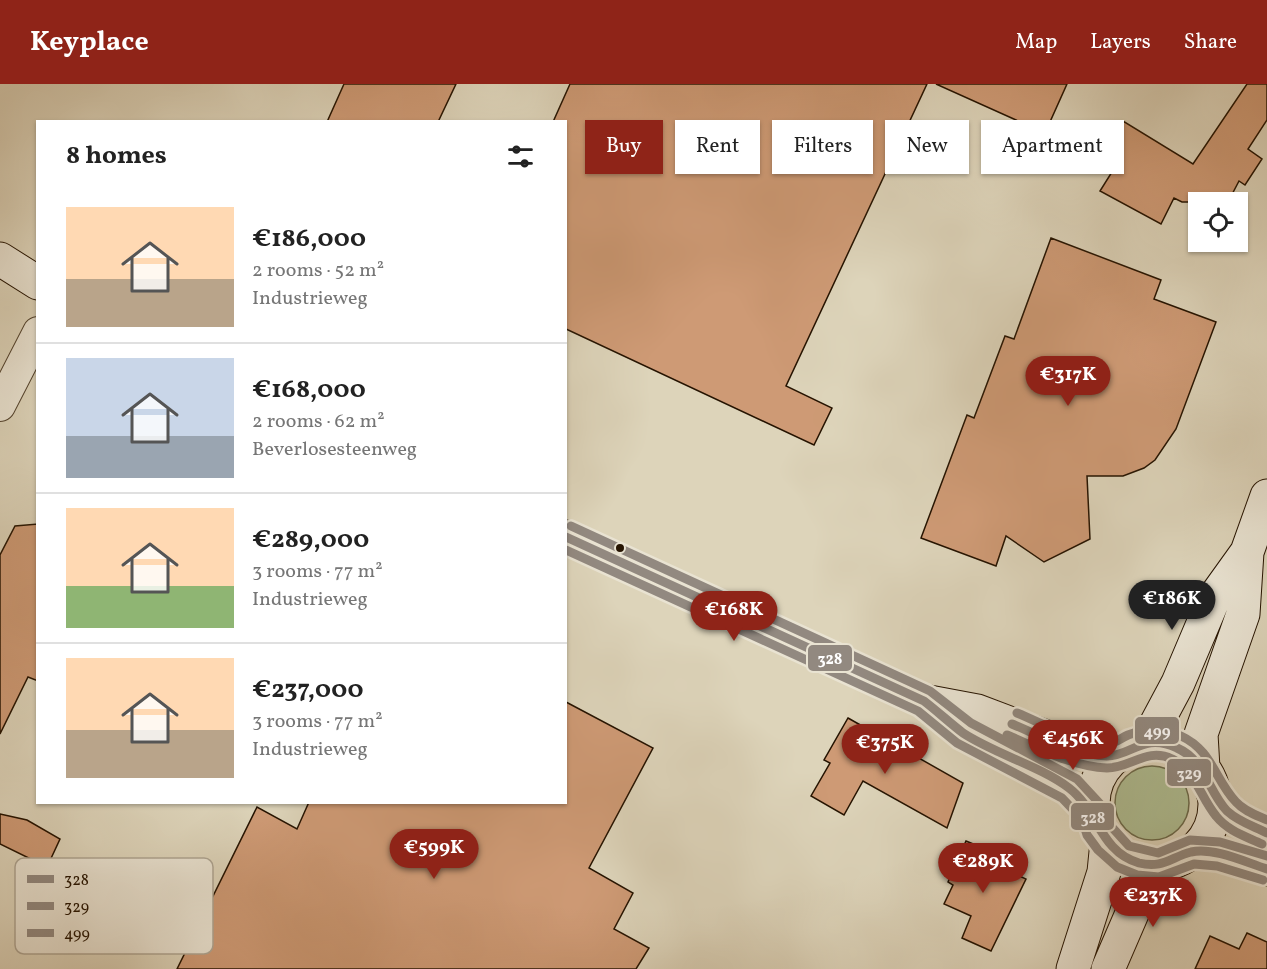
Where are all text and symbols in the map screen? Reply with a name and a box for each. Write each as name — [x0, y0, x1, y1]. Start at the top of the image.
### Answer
text: Keyplace — [30, 23, 149, 62]
text: Map — [1015, 28, 1057, 57]
text: Layers — [1090, 28, 1151, 57]
text: Share — [1184, 28, 1237, 57]
chip: Buy — [585, 120, 663, 174]
chip: Rent — [675, 120, 760, 174]
chip: Filters — [772, 120, 873, 174]
chip: New — [885, 120, 969, 174]
chip: Apartment — [981, 120, 1124, 174]
text: 8 homes — [66, 138, 167, 174]
icon: filters — [504, 140, 537, 173]
map controls — [1188, 192, 1248, 252]
button: locate — [1188, 192, 1248, 252]
text: €186,000 — [252, 221, 366, 257]
icon: home — [114, 231, 186, 303]
text: 2 rooms · 52 m² — [252, 257, 384, 285]
text: Industrieweg — [252, 285, 368, 313]
pin: €317K — [1026, 356, 1110, 407]
text: €317K — [1039, 361, 1097, 389]
text: €168,000 — [252, 372, 366, 408]
icon: home — [114, 382, 186, 454]
text: 2 rooms · 62 m² — [252, 408, 385, 436]
text: Beverlosesteenweg — [252, 436, 417, 464]
text: €289,000 — [252, 522, 369, 558]
icon: home — [114, 532, 186, 604]
unlabelled marker — [614, 542, 626, 554]
text: 3 rooms · 77 m² — [252, 558, 383, 586]
pin: €186K — [1130, 580, 1214, 631]
text: €186K — [1142, 585, 1202, 613]
text: Industrieweg — [252, 586, 368, 614]
pin: €168K — [692, 591, 776, 642]
text: €168K — [704, 596, 764, 624]
line badge: 328 — [807, 644, 853, 672]
text: 328 — [817, 649, 843, 671]
text: €237,000 — [252, 672, 363, 708]
icon: home — [114, 682, 186, 754]
text: 3 rooms · 77 m² — [252, 708, 383, 736]
line badge: 499 — [1134, 716, 1180, 745]
pin: €456K — [1031, 720, 1115, 771]
text: 499 — [1143, 722, 1171, 744]
pin: €375K — [843, 724, 927, 775]
text: €456K — [1042, 725, 1104, 753]
text: €375K — [856, 729, 914, 757]
text: Industrieweg — [252, 736, 368, 764]
line badge: 329 — [1166, 758, 1212, 787]
text: 329 — [1176, 764, 1202, 786]
line badge: 328 — [1070, 802, 1115, 831]
text: 328 — [1080, 808, 1106, 830]
pin: €599K — [392, 829, 476, 880]
text: €599K — [404, 834, 464, 862]
pin: €289K — [941, 843, 1025, 894]
text: €289K — [952, 848, 1014, 876]
legend — [15, 858, 213, 954]
text: 328 — [64, 870, 89, 892]
pin: €237K — [1111, 877, 1195, 928]
text: €237K — [1123, 882, 1183, 910]
text: 329 — [64, 897, 89, 919]
text: 499 — [64, 924, 90, 946]

